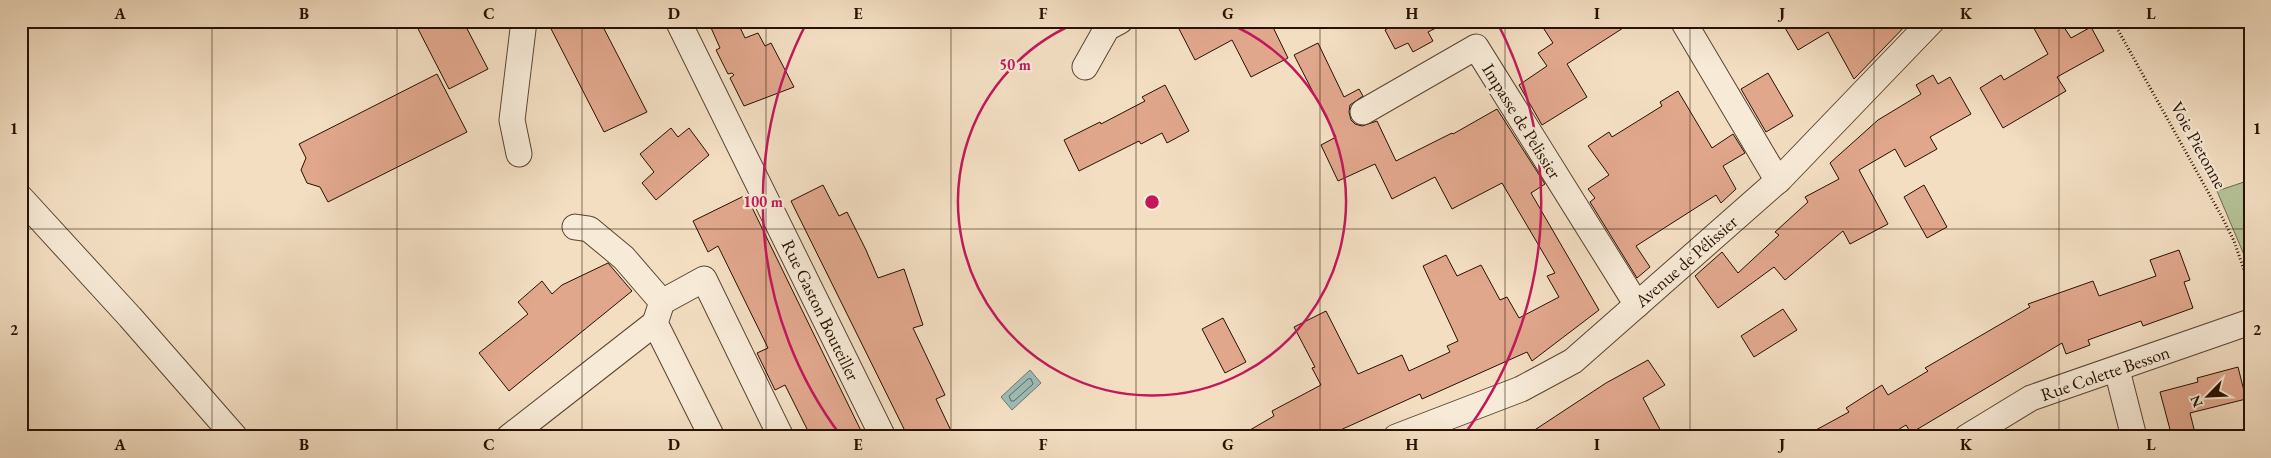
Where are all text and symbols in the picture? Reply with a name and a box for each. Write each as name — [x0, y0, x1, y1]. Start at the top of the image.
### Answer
text: A — [113, 3, 126, 24]
text: B — [299, 3, 309, 24]
text: C — [483, 3, 495, 24]
text: D — [668, 3, 680, 24]
text: E — [853, 3, 863, 24]
text: F — [1039, 3, 1048, 24]
text: G — [1222, 3, 1234, 24]
text: H — [1406, 3, 1419, 24]
text: I — [1594, 3, 1600, 24]
text: J — [1777, 3, 1785, 24]
text: K — [1960, 3, 1973, 24]
text: L — [2146, 3, 2156, 24]
text: 50 m — [999, 55, 1031, 74]
street label: Impasse de Pelissier — [1477, 59, 1567, 183]
street label: Voie Pietonne — [2166, 97, 2232, 193]
text: 1 — [10, 118, 18, 139]
text: 1 — [2253, 118, 2261, 139]
text: 100 m — [743, 192, 783, 211]
centre of rings — [1143, 193, 1161, 211]
street label: Avenue de Pélissier — [1629, 210, 1742, 313]
street label: Rue Gaston Bouteiller — [777, 236, 865, 384]
text: 2 — [10, 319, 19, 340]
text: 2 — [2253, 319, 2262, 340]
street label: Rue Colette Besson — [2037, 340, 2173, 406]
north arrow — [2184, 370, 2234, 420]
text: N — [2185, 392, 2207, 410]
text: A — [113, 434, 126, 455]
text: B — [299, 434, 309, 455]
text: C — [483, 434, 495, 455]
text: D — [668, 434, 680, 455]
text: E — [853, 434, 863, 455]
text: F — [1039, 434, 1048, 455]
text: G — [1222, 434, 1234, 455]
text: H — [1406, 434, 1419, 455]
text: I — [1594, 434, 1600, 455]
text: J — [1777, 434, 1785, 455]
text: K — [1960, 434, 1973, 455]
text: L — [2146, 434, 2156, 455]

